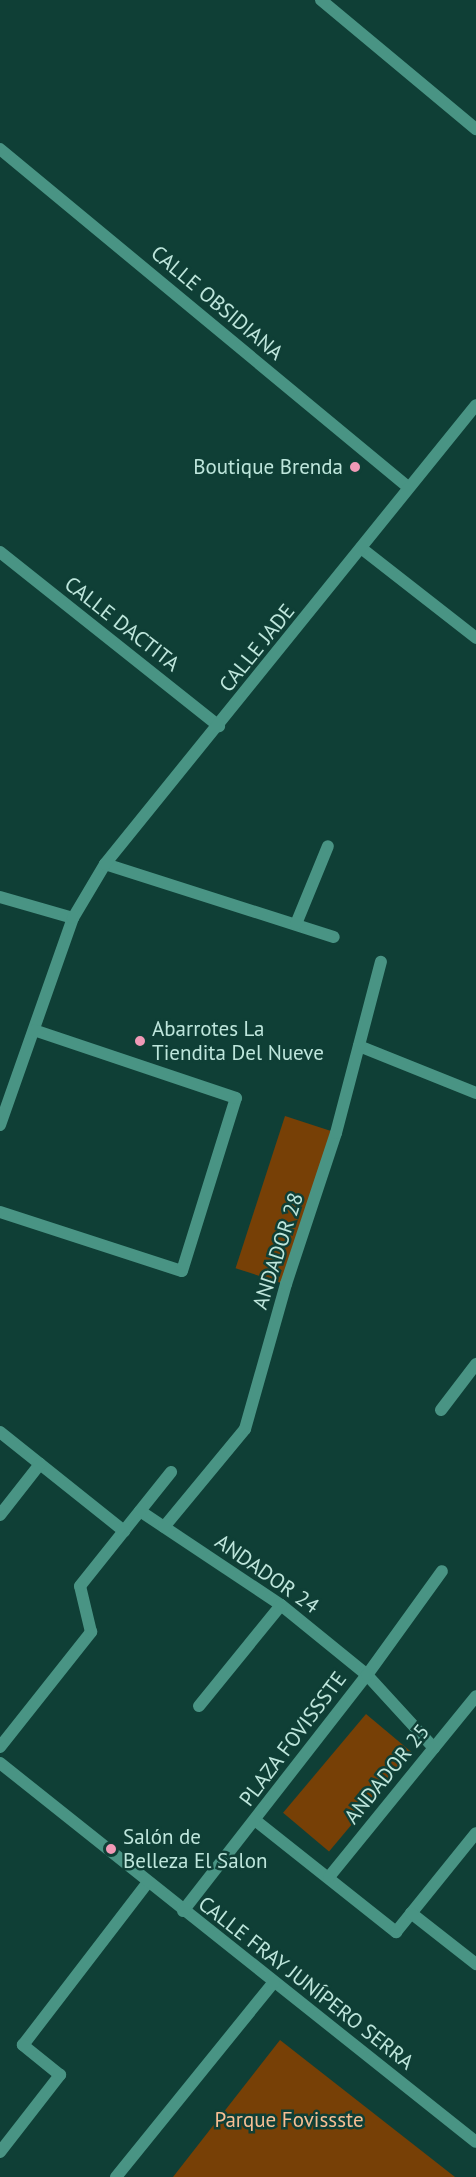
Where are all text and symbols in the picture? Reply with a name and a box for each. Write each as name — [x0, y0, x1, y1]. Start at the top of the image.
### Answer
street label: CALLE OBSIDIANA — [146, 240, 288, 366]
place label: Boutique Brenda — [193, 454, 343, 480]
marker: Boutique Brenda — [348, 460, 362, 474]
street label: CALLE DACTITA — [60, 571, 184, 677]
street label: CALLE JADE — [214, 599, 300, 697]
place label: Abarrotes La Tiendita Del Nueve — [152, 1016, 324, 1066]
marker: Abarrotes La Tiendita Del Nueve — [133, 1034, 147, 1048]
street label: ANDADOR 28 — [247, 1190, 309, 1312]
street label: ANDADOR 24 — [210, 1529, 324, 1619]
street label: PLAZA FOVISSSTE — [234, 1666, 352, 1812]
street label: ANDADOR 25 — [339, 1719, 435, 1829]
place label: Salón de Belleza El Salon — [123, 1824, 267, 1874]
marker: Salón de Belleza El Salon — [104, 1842, 118, 1856]
street label: CALLE FRAY JUNÍPERO SERRA — [193, 1891, 419, 2075]
park label: Parque Fovissste — [214, 2107, 364, 2133]

